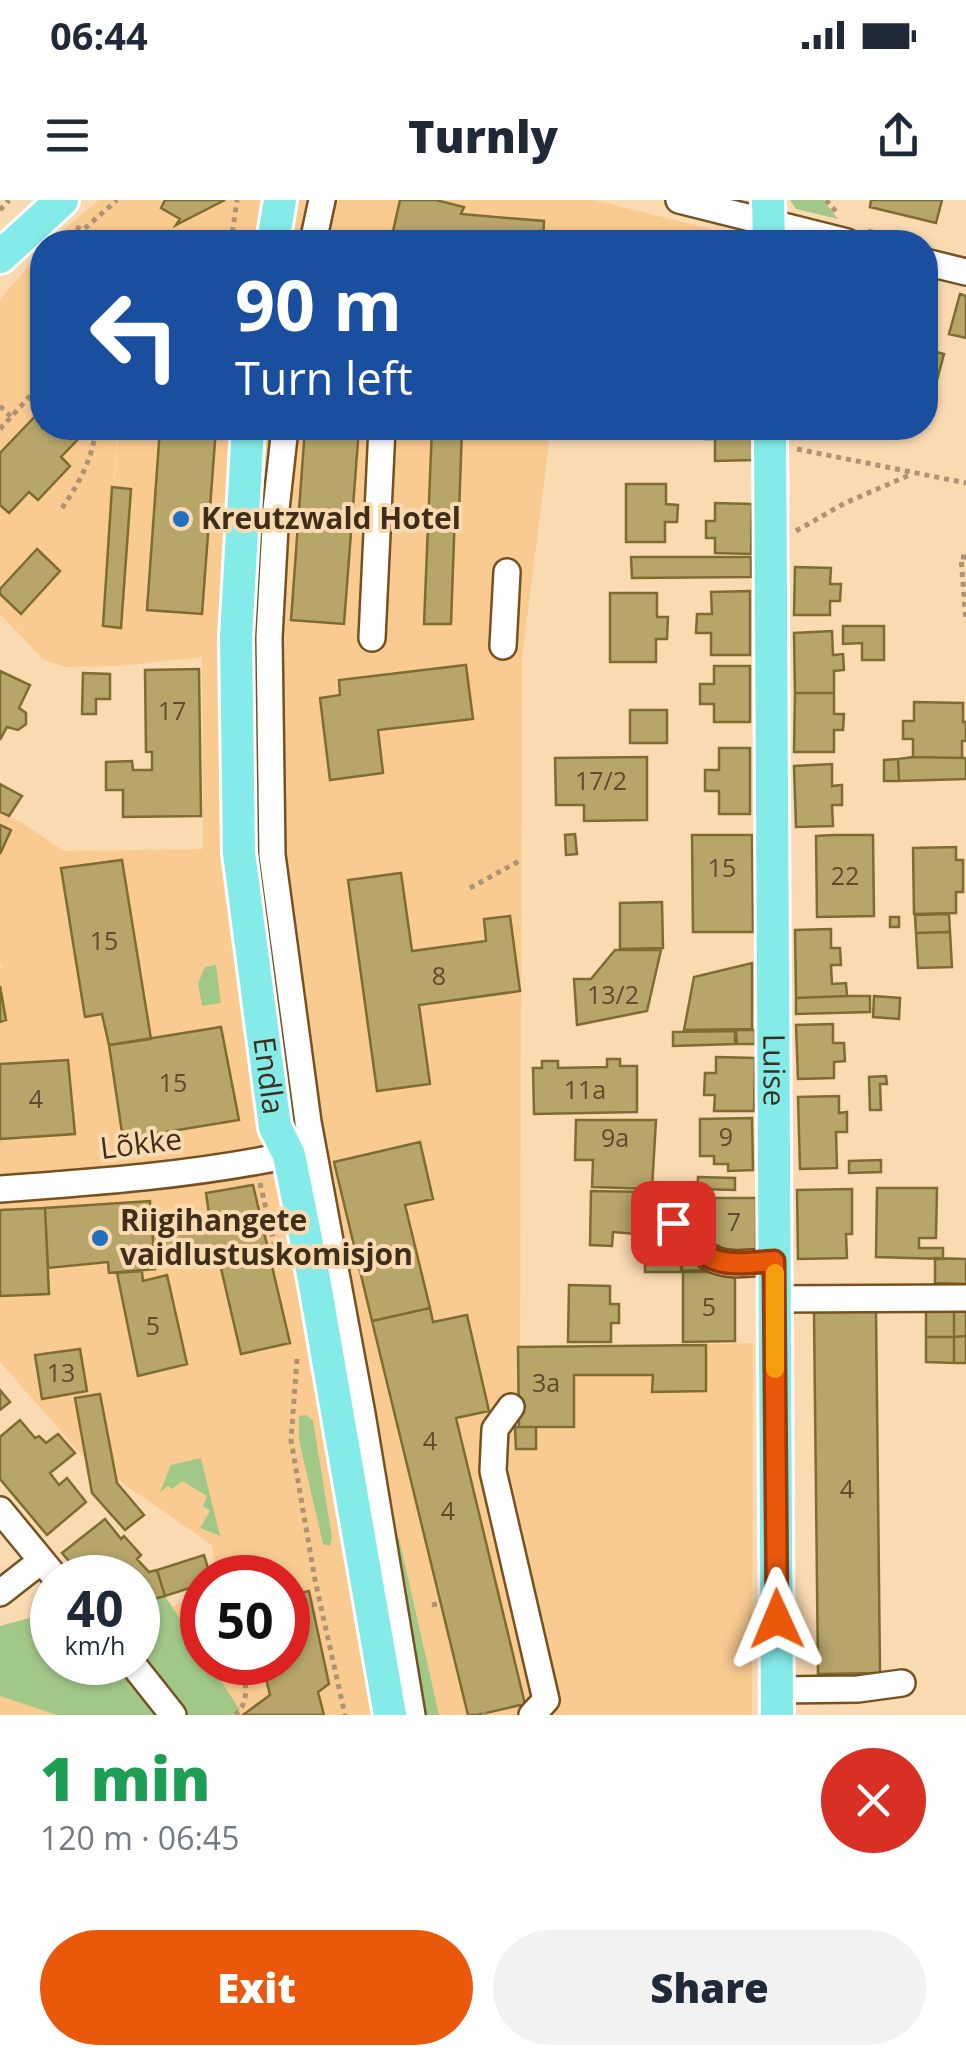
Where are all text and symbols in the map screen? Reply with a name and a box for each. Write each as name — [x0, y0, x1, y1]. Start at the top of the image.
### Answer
text: 06:44 — [50, 9, 148, 61]
text: Turnly — [408, 105, 558, 166]
icon: menu — [40, 108, 95, 163]
icon: share — [871, 108, 926, 163]
text: 90 m — [235, 256, 402, 352]
icon: left — [70, 270, 200, 400]
text: Turn left — [235, 347, 413, 408]
place label: Kreutzwald Hotel — [201, 497, 461, 538]
marker: Kreutzwald Hotel — [170, 508, 192, 530]
house number: 17 — [158, 693, 186, 727]
house number: 17/2 — [575, 763, 627, 797]
house number: 15 — [708, 850, 736, 884]
house number: 22 — [831, 858, 859, 892]
house number: 15 — [90, 923, 118, 957]
house number: 8 — [432, 958, 446, 992]
house number: 13/2 — [587, 977, 639, 1011]
street label: Luise — [754, 1033, 796, 1106]
street label: Endla — [244, 1034, 295, 1117]
house number: 15 — [159, 1065, 187, 1099]
house number: 11a — [564, 1072, 606, 1106]
house number: 4 — [29, 1081, 43, 1115]
street label: Lõkke — [98, 1117, 184, 1168]
house number: 9 — [719, 1119, 733, 1153]
house number: 9a — [601, 1120, 629, 1154]
pin — [631, 1181, 716, 1266]
icon: arrive — [646, 1196, 701, 1251]
place label: Riigihangete vaidlustuskomisjon — [120, 1199, 413, 1274]
house number: 7 — [727, 1204, 741, 1238]
marker: Riigihangete vaidlustuskomisjon — [89, 1227, 111, 1249]
house number: 5 — [702, 1289, 716, 1323]
house number: 5 — [146, 1308, 160, 1342]
house number: 13 — [47, 1355, 75, 1389]
house number: 3a — [532, 1365, 560, 1399]
house number: 4 — [423, 1423, 437, 1457]
house number: 4 — [840, 1471, 854, 1505]
house number: 4 — [441, 1493, 455, 1527]
speed limit sign: 50 — [180, 1555, 310, 1685]
position arrow — [725, 1567, 829, 1671]
text: 40 — [66, 1574, 124, 1642]
text: km/h — [65, 1628, 125, 1662]
text: 1 min — [40, 1737, 210, 1819]
button: close — [821, 1748, 926, 1853]
text: 120 m · 06:45 — [40, 1816, 239, 1859]
button: Exit — [40, 1930, 473, 2045]
button: Share — [493, 1930, 926, 2045]

